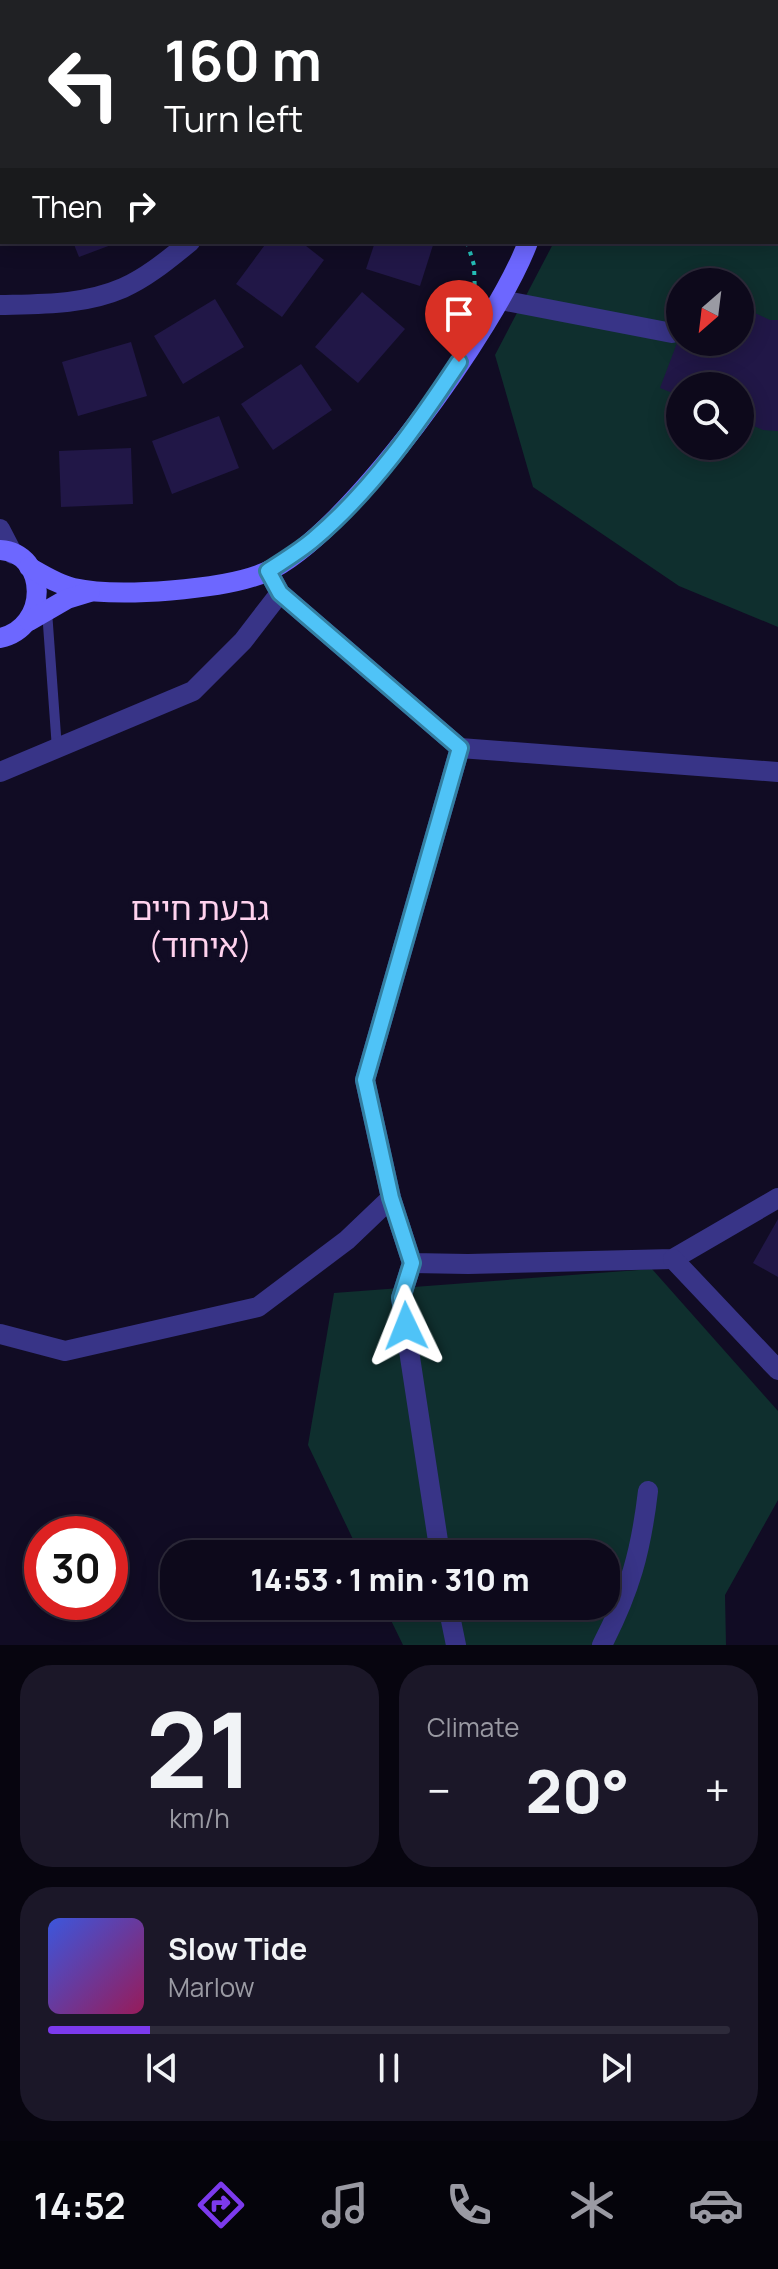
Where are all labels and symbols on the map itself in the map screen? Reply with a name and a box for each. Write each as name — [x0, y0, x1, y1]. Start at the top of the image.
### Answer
north arrow — [666, 268, 754, 356]
pin — [425, 280, 493, 362]
district label: גבעת חיים (איחוד) — [131, 886, 269, 967]
position arrow — [364, 1284, 448, 1368]
speed limit sign: 30 — [24, 1516, 128, 1620]

